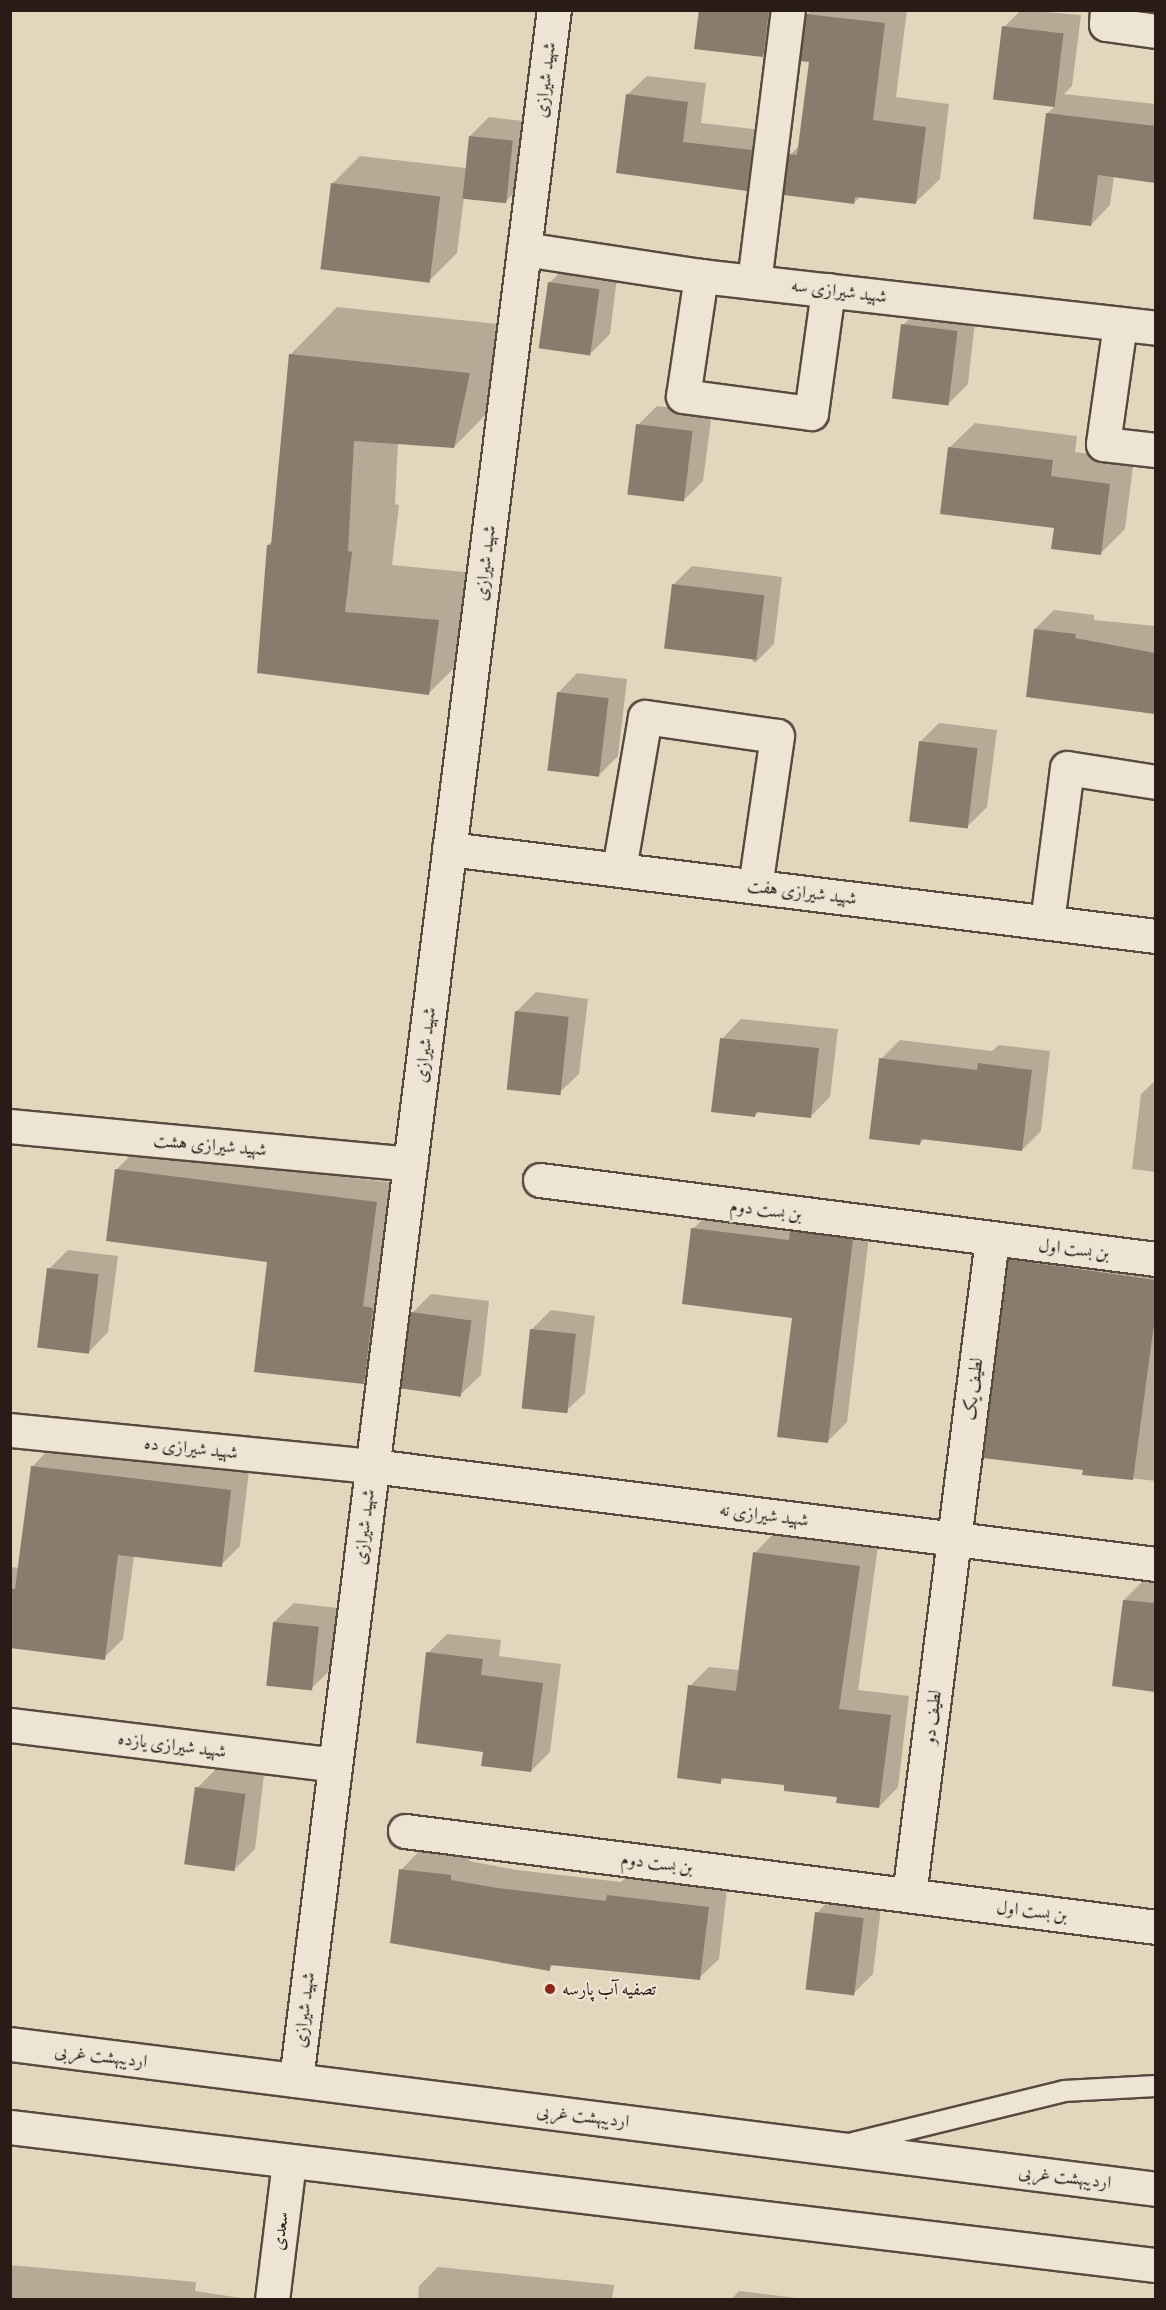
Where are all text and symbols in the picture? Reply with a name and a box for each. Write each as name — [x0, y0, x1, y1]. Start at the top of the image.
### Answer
street label: شهید شیرازی — [530, 41, 560, 119]
street label: شهید شیرازی سه — [790, 274, 888, 308]
street label: شهید شیرازی — [470, 524, 500, 602]
street label: شهید شیرازی هفت — [746, 875, 858, 909]
street label: شهید شیرازی — [410, 1006, 440, 1084]
street label: شهید شیرازی هشت — [152, 1129, 268, 1161]
street label: بن بست دوم — [729, 1195, 803, 1225]
street label: بن بست اول — [1037, 1234, 1111, 1264]
street label: لطیف یک — [958, 1356, 988, 1422]
street label: شهید شیرازی ده — [143, 1432, 239, 1464]
street label: شهید شیرازی — [349, 1488, 379, 1566]
street label: شهید شیرازی نه — [718, 1499, 810, 1531]
street label: لطیف دو — [918, 1689, 946, 1745]
street label: شهید شیرازی یازده — [117, 1728, 227, 1762]
street label: بن بست دوم — [620, 1848, 694, 1878]
street label: بن بست اول — [995, 1896, 1069, 1926]
street label: شهید شیرازی — [289, 1971, 319, 2049]
place label: تصفیه آب پارسه — [562, 1978, 656, 2000]
marker: تصفیه آب پارسه — [543, 1982, 557, 1996]
street label: اردیبهشت غربی — [53, 2040, 149, 2072]
street label: اردیبهشت غربی — [535, 2100, 631, 2132]
street label: اردیبهشت غربی — [1017, 2161, 1113, 2193]
street label: سعدی — [267, 2210, 293, 2252]

